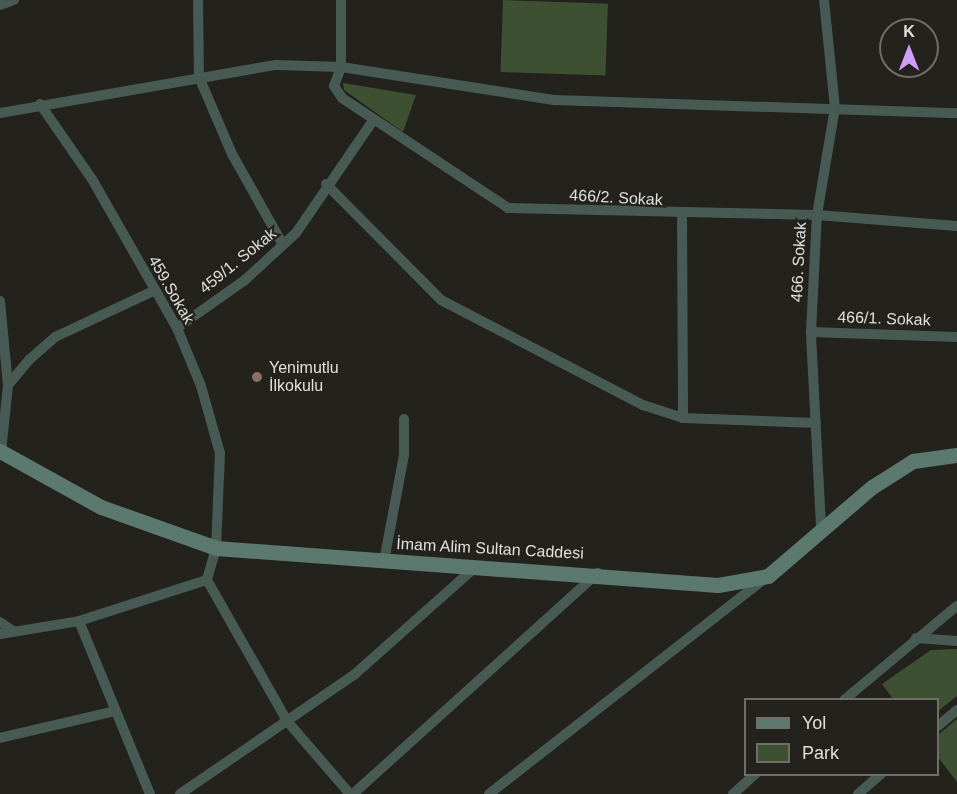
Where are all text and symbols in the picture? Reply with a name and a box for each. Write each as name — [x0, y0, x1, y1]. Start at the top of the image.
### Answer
north arrow — [879, 18, 939, 78]
text: K — [903, 23, 915, 40]
street label: 466/2. Sokak — [569, 186, 663, 210]
street label: 466. Sokak — [787, 222, 811, 302]
street label: 459/1. Sokak — [196, 224, 280, 298]
street label: 459.Sokak — [144, 252, 198, 328]
street label: 466/1. Sokak — [837, 308, 931, 330]
place label: Yenimutlu İlkokulu — [269, 358, 339, 396]
marker: Yenimutlu İlkokulu — [250, 370, 264, 384]
street label: İmam Alim Sultan Caddesi — [395, 534, 585, 564]
legend — [744, 698, 939, 776]
text: Yol — [802, 713, 826, 733]
text: Park — [802, 743, 839, 763]

